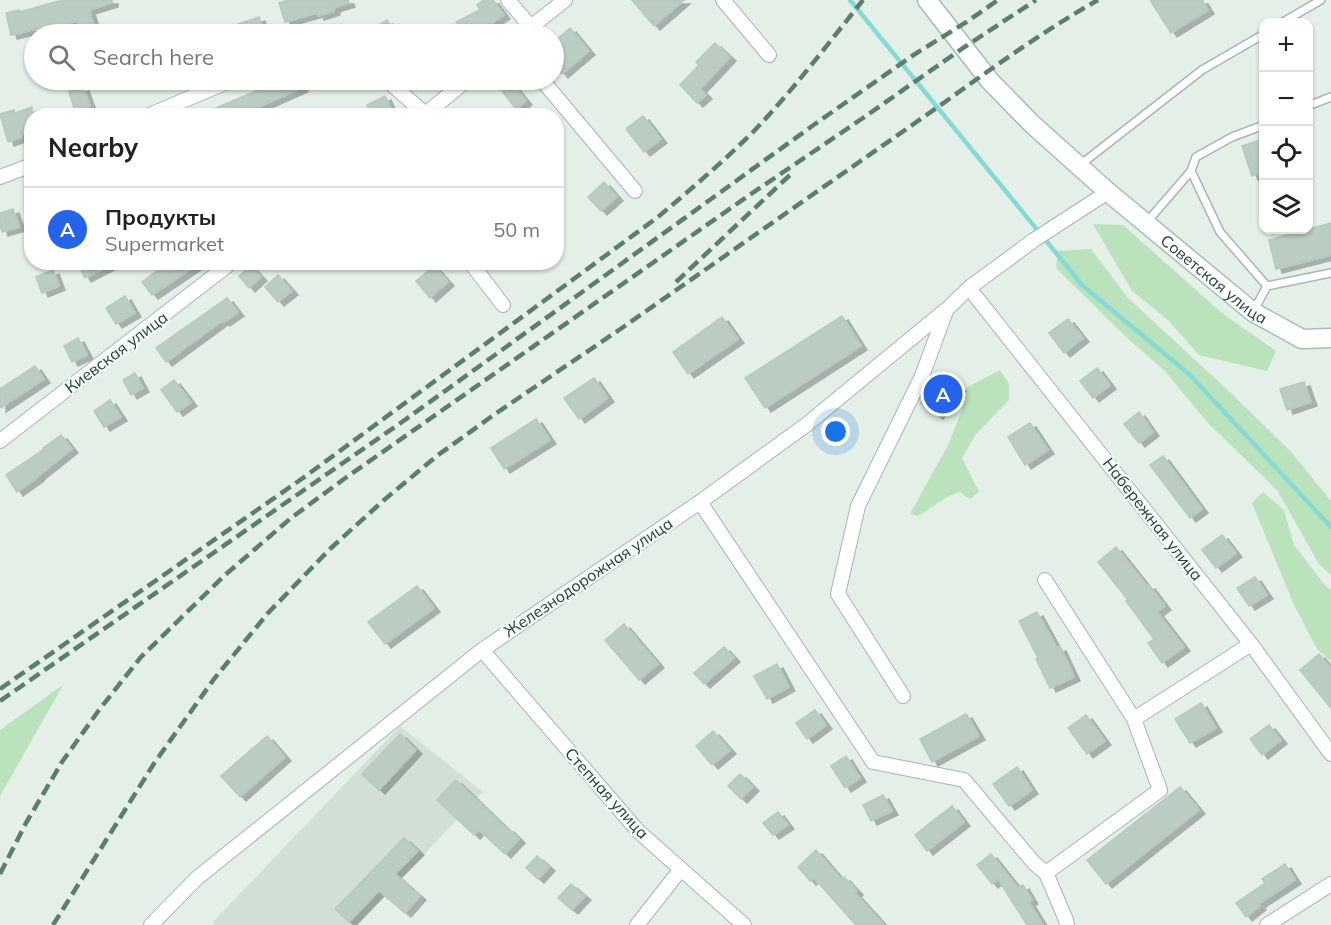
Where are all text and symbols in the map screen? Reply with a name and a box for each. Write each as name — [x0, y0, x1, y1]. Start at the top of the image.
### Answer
map controls — [1259, 18, 1313, 234]
button: + — [1259, 18, 1313, 72]
search box — [24, 24, 564, 90]
icon: search — [45, 41, 78, 74]
text: Search here — [93, 43, 214, 71]
button: − — [1259, 72, 1313, 126]
button: locate — [1259, 126, 1313, 180]
text: Nearby — [48, 131, 138, 164]
button: layers — [1259, 180, 1313, 234]
text: Продукты — [105, 203, 216, 231]
text: A — [60, 217, 75, 242]
text: 50 m — [493, 217, 540, 242]
street label: Советская улица — [1157, 230, 1271, 328]
text: Supermarket — [105, 231, 224, 256]
street label: Киевская улица — [61, 307, 171, 397]
pin: A — [924, 372, 962, 416]
your location — [821, 417, 850, 446]
street label: Набережная улица — [1099, 453, 1207, 585]
street label: Железнодорожная улица — [500, 513, 676, 641]
street label: Степная улица — [561, 743, 653, 843]

